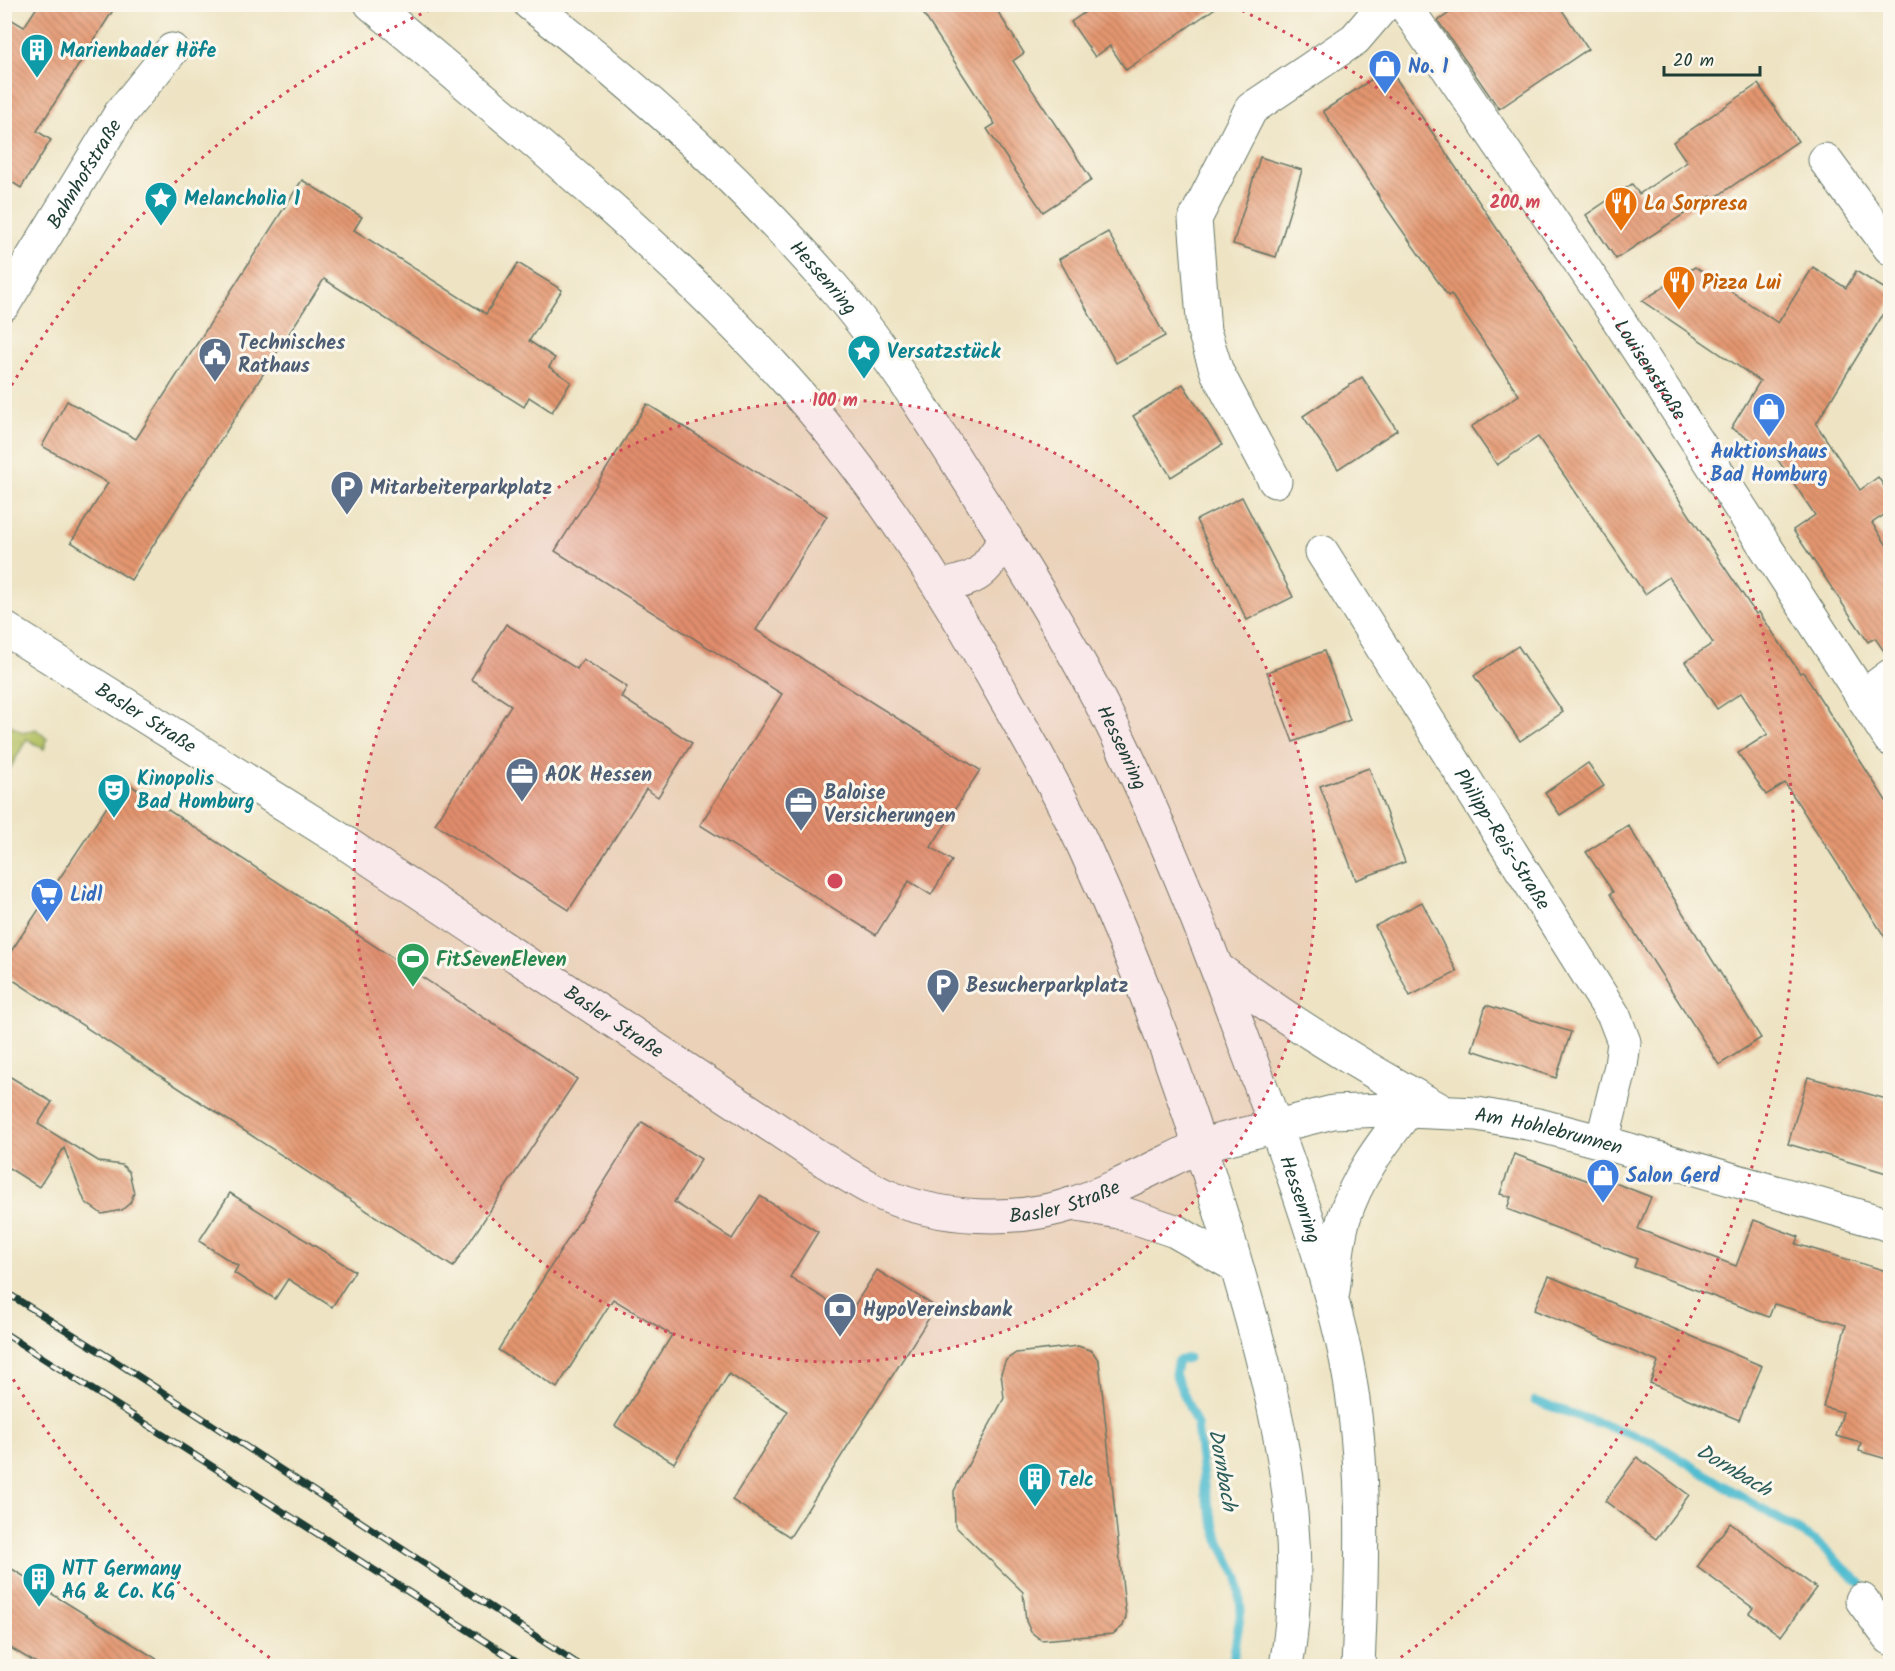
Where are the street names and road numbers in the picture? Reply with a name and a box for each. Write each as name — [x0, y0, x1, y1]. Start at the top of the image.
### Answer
street label: Bahnhofstraße — [40, 113, 131, 236]
street label: Hessenring — [781, 234, 864, 323]
street label: Louisenstraße — [1604, 313, 1694, 428]
street label: Basler Straße — [88, 675, 202, 763]
street label: Hessenring — [1087, 700, 1155, 796]
street label: Philipp-Reis-Straße — [1444, 763, 1558, 917]
street label: Basler Straße — [557, 978, 670, 1068]
street label: Am Hohlebrunnen — [1472, 1100, 1626, 1165]
street label: Hessenring — [1269, 1151, 1328, 1248]
street label: Basler Straße — [1008, 1172, 1126, 1234]

